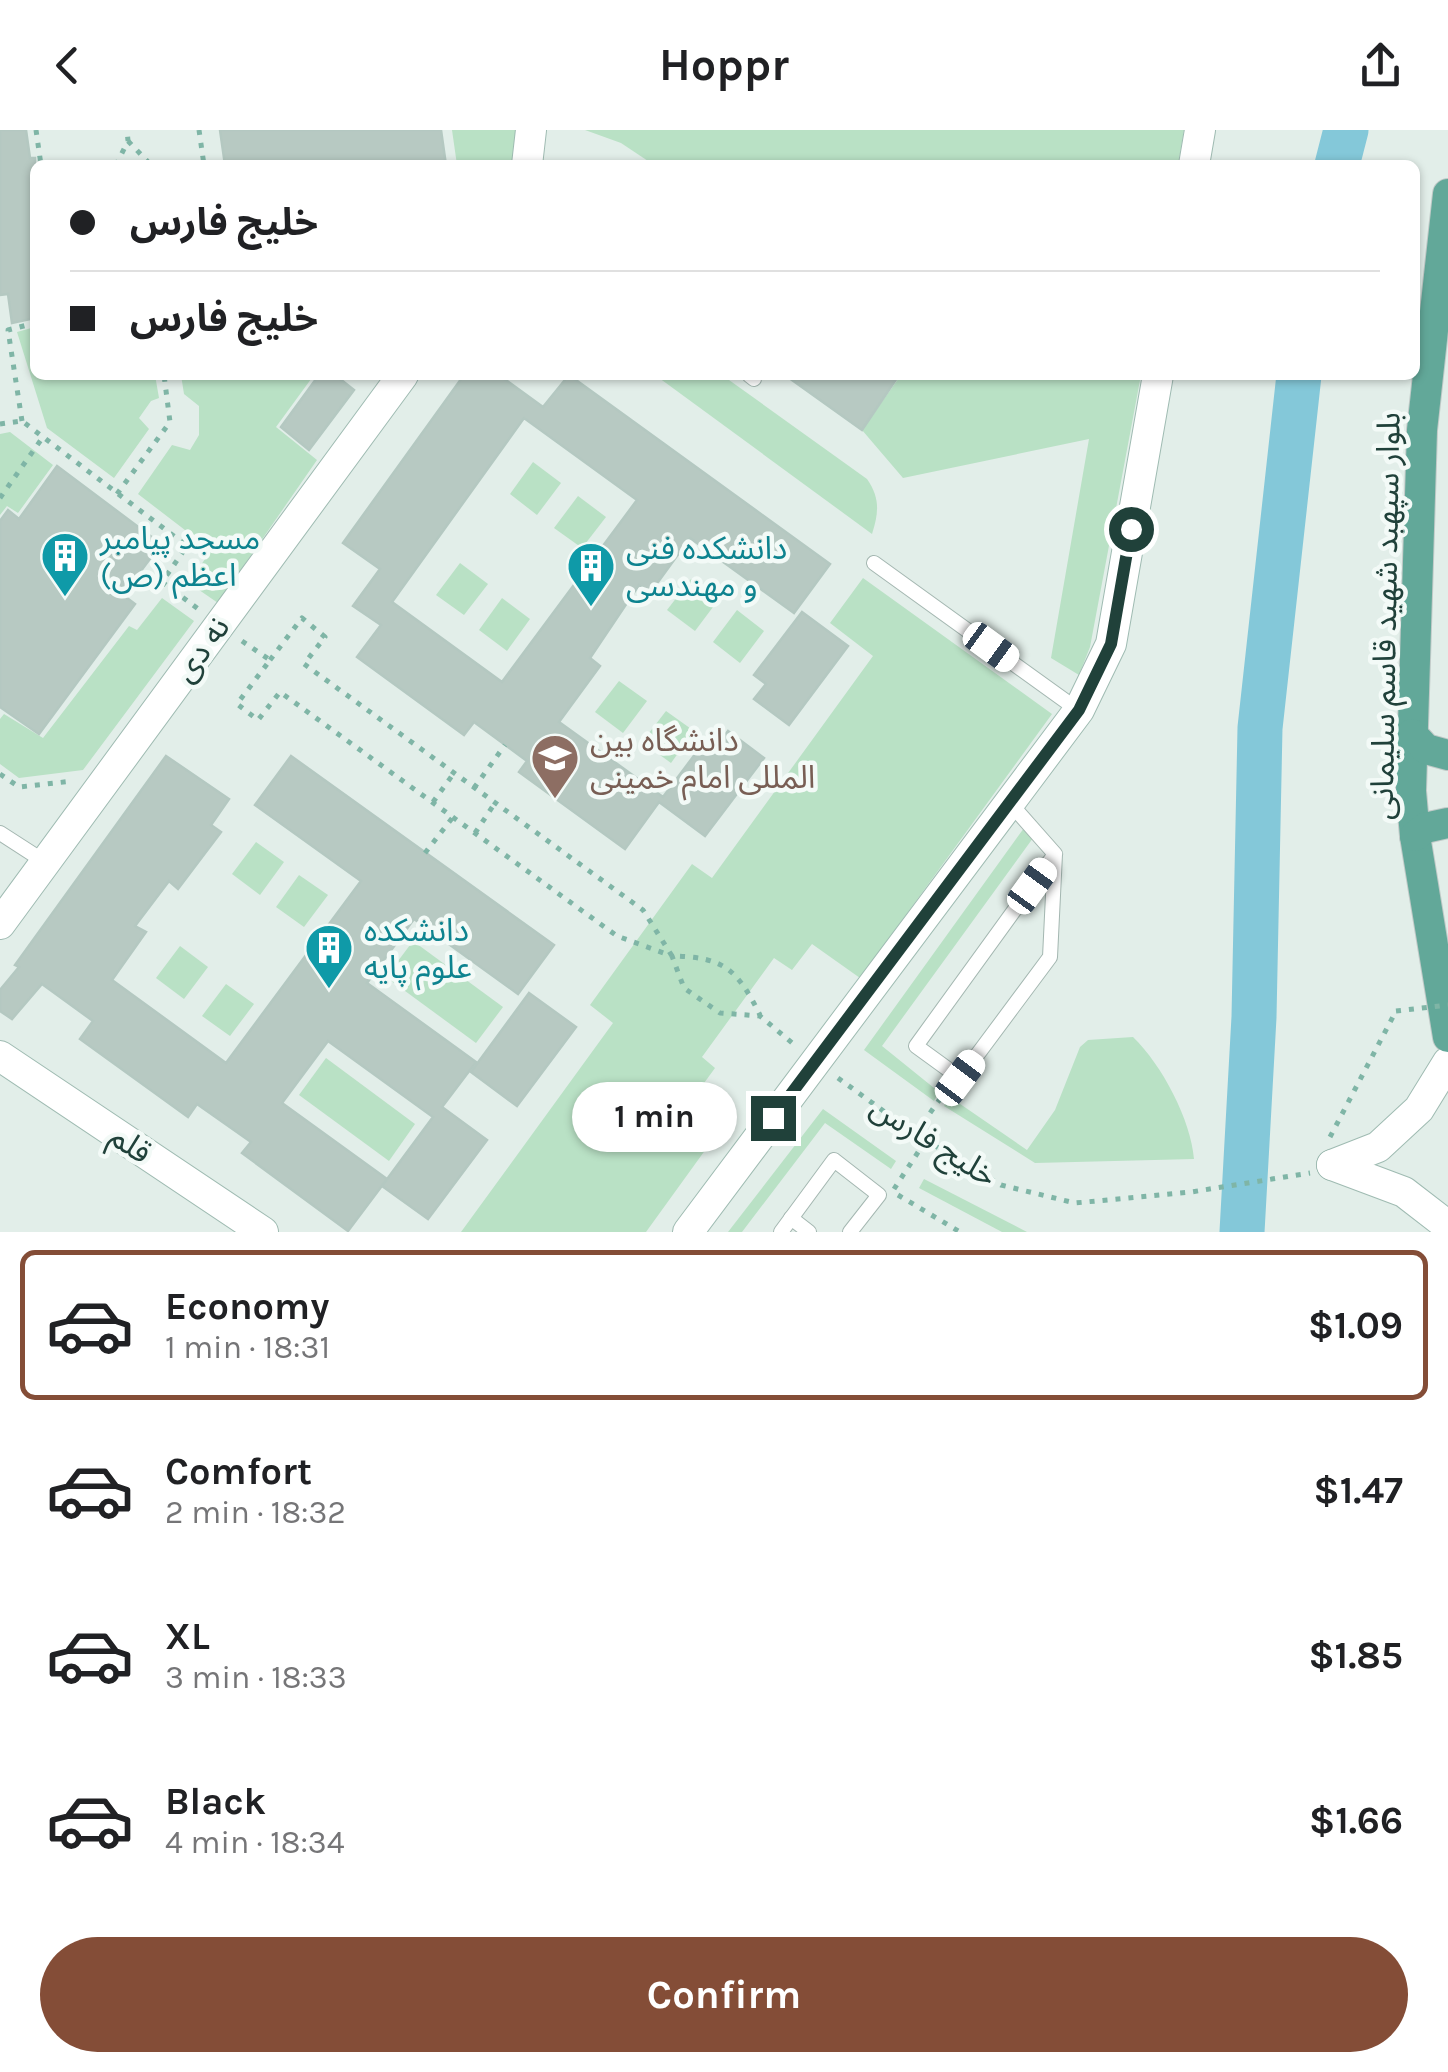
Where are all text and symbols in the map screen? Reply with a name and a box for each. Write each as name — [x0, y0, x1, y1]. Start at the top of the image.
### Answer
icon: back — [40, 38, 95, 93]
icon: share — [1353, 38, 1408, 93]
text: Hoppr — [659, 39, 789, 91]
text: خلیج فارس — [130, 200, 318, 245]
text: خلیج فارس — [130, 296, 318, 341]
street label: بلوار سپهبد شهید قاسم سلیمانی — [1363, 412, 1413, 820]
route start — [1109, 507, 1154, 552]
place label: مسجد پیامبر اعظم (ص) — [99, 520, 260, 599]
building icon: مسجد پیامبر اعظم (ص) — [39, 530, 91, 598]
place label: دانشکده فنی و مهندسی — [626, 530, 787, 604]
building icon: دانشکده فنی و مهندسی — [565, 540, 617, 608]
street label: نه دی — [165, 610, 237, 689]
car — [958, 617, 1024, 677]
place label: دانشگاه بین المللی امام خمینی — [590, 722, 815, 801]
school or university icon: دانشگاه بین المللی امام خمینی — [529, 732, 581, 800]
car — [1002, 853, 1062, 919]
place label: دانشکده علوم پایه — [364, 912, 472, 991]
building icon: دانشکده علوم پایه — [303, 922, 355, 990]
car — [930, 1045, 990, 1111]
callout: 1 min — [573, 1083, 738, 1153]
street label: خلیج فارس — [861, 1088, 1004, 1199]
route end — [751, 1096, 796, 1141]
text: 1 min — [614, 1098, 695, 1135]
street label: قلم — [100, 1117, 158, 1176]
icon: car — [45, 1280, 135, 1370]
text: Economy — [165, 1284, 329, 1329]
text: $1.09 — [1308, 1303, 1403, 1348]
text: 1 min · 18:31 — [165, 1329, 330, 1366]
icon: car — [45, 1445, 135, 1535]
text: Comfort — [165, 1449, 312, 1494]
text: $1.47 — [1314, 1468, 1403, 1513]
text: 2 min · 18:32 — [165, 1494, 346, 1531]
icon: car — [45, 1610, 135, 1700]
text: XL — [165, 1614, 210, 1659]
text: $1.85 — [1308, 1633, 1403, 1678]
text: 3 min · 18:33 — [165, 1659, 347, 1696]
icon: car — [45, 1775, 135, 1865]
text: Black — [165, 1779, 266, 1824]
text: $1.66 — [1309, 1798, 1403, 1843]
text: 4 min · 18:34 — [165, 1824, 345, 1861]
button: Confirm — [40, 1937, 1408, 2052]

